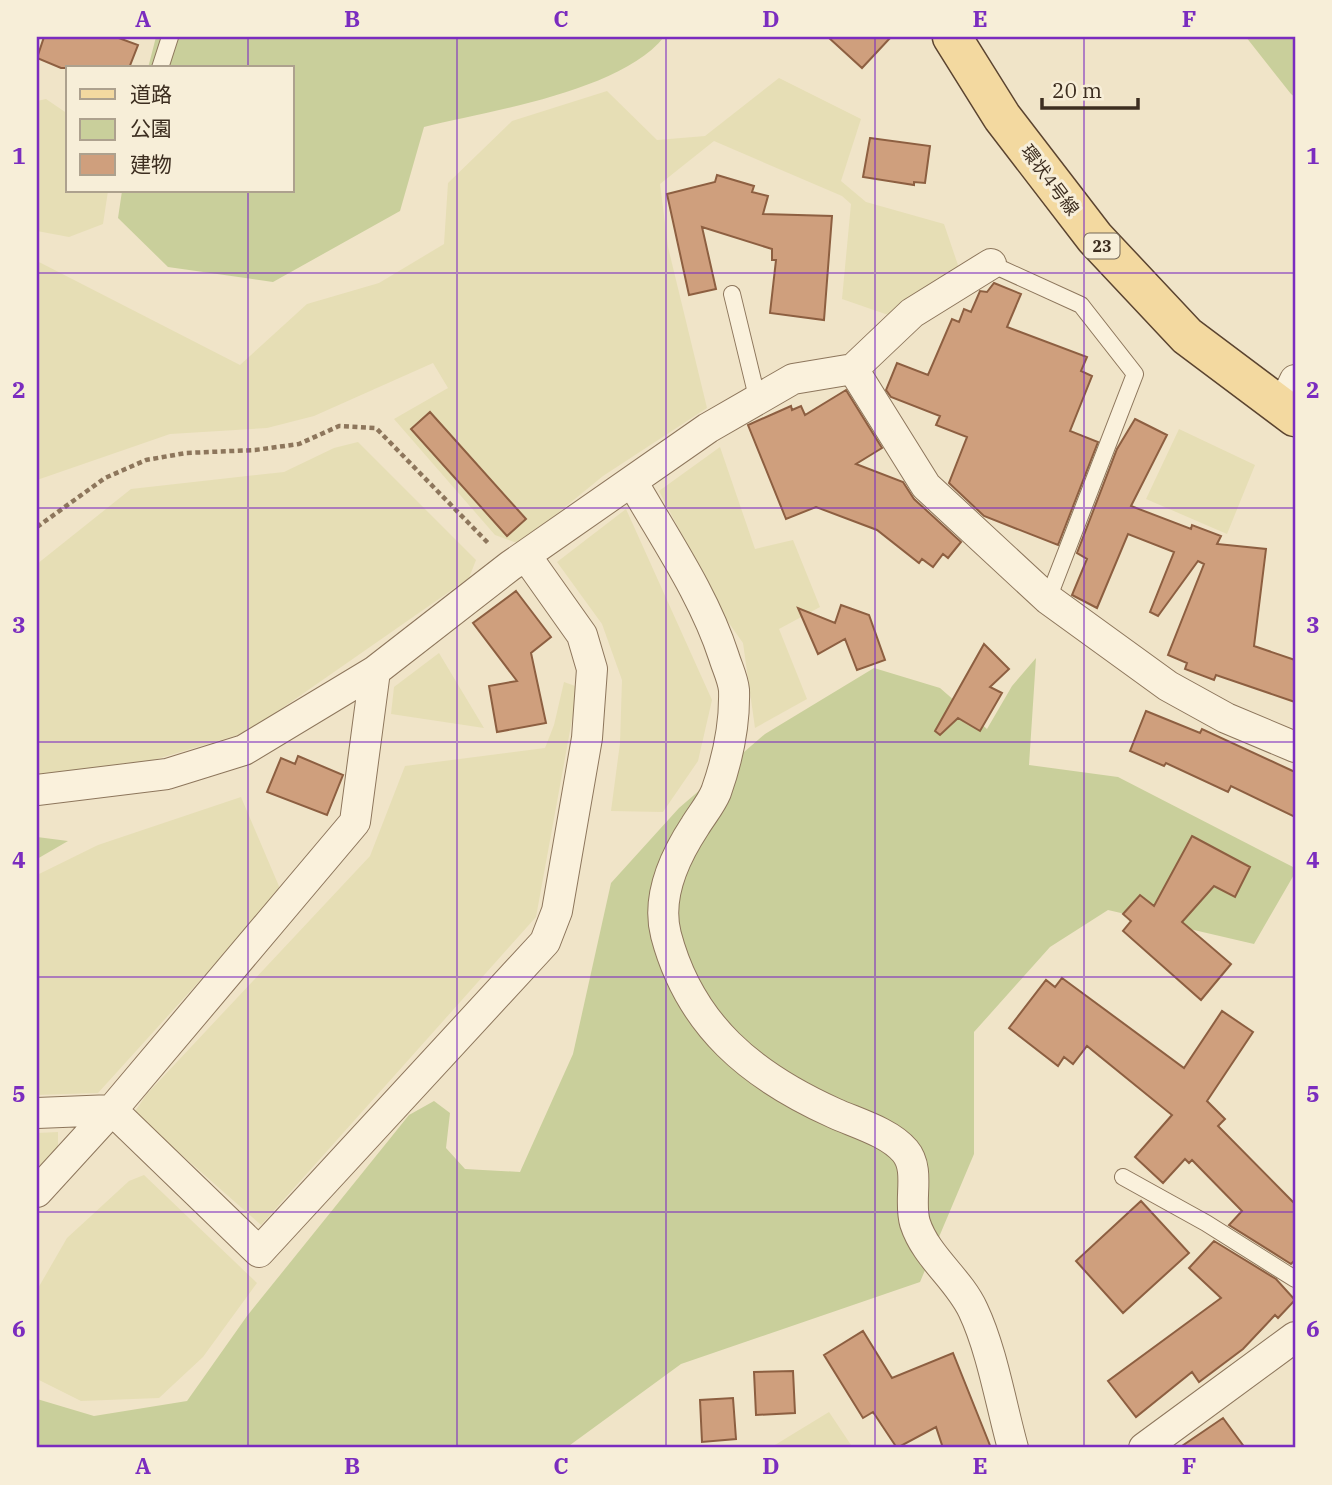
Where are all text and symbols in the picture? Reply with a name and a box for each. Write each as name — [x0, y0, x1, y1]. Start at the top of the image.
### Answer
text: A — [135, 3, 151, 33]
text: B — [344, 3, 360, 33]
text: C — [553, 3, 569, 33]
text: D — [762, 3, 780, 33]
text: E — [972, 3, 988, 33]
text: F — [1182, 3, 1196, 33]
legend — [66, 66, 294, 192]
scale bar — [1042, 66, 1138, 110]
text: 20 m — [1052, 76, 1102, 104]
text: 道路 — [130, 80, 172, 108]
text: 公園 — [130, 114, 172, 142]
text: 1 — [12, 140, 26, 170]
street label: 環状4号線 — [1016, 140, 1084, 220]
text: 1 — [1306, 140, 1320, 170]
text: 建物 — [130, 150, 172, 178]
road number: 23 — [1084, 234, 1120, 258]
text: 2 — [12, 374, 26, 404]
text: 2 — [1306, 374, 1320, 404]
text: 3 — [12, 609, 26, 639]
text: 3 — [1306, 609, 1320, 639]
text: 4 — [12, 844, 26, 874]
text: 4 — [1306, 844, 1320, 874]
text: 5 — [12, 1078, 26, 1108]
text: 5 — [1306, 1078, 1320, 1108]
text: 6 — [12, 1313, 26, 1343]
text: 6 — [1306, 1313, 1320, 1343]
text: A — [135, 1450, 151, 1480]
text: B — [344, 1450, 360, 1480]
text: C — [553, 1450, 569, 1480]
text: D — [762, 1450, 780, 1480]
text: E — [972, 1450, 988, 1480]
text: F — [1182, 1450, 1196, 1480]

